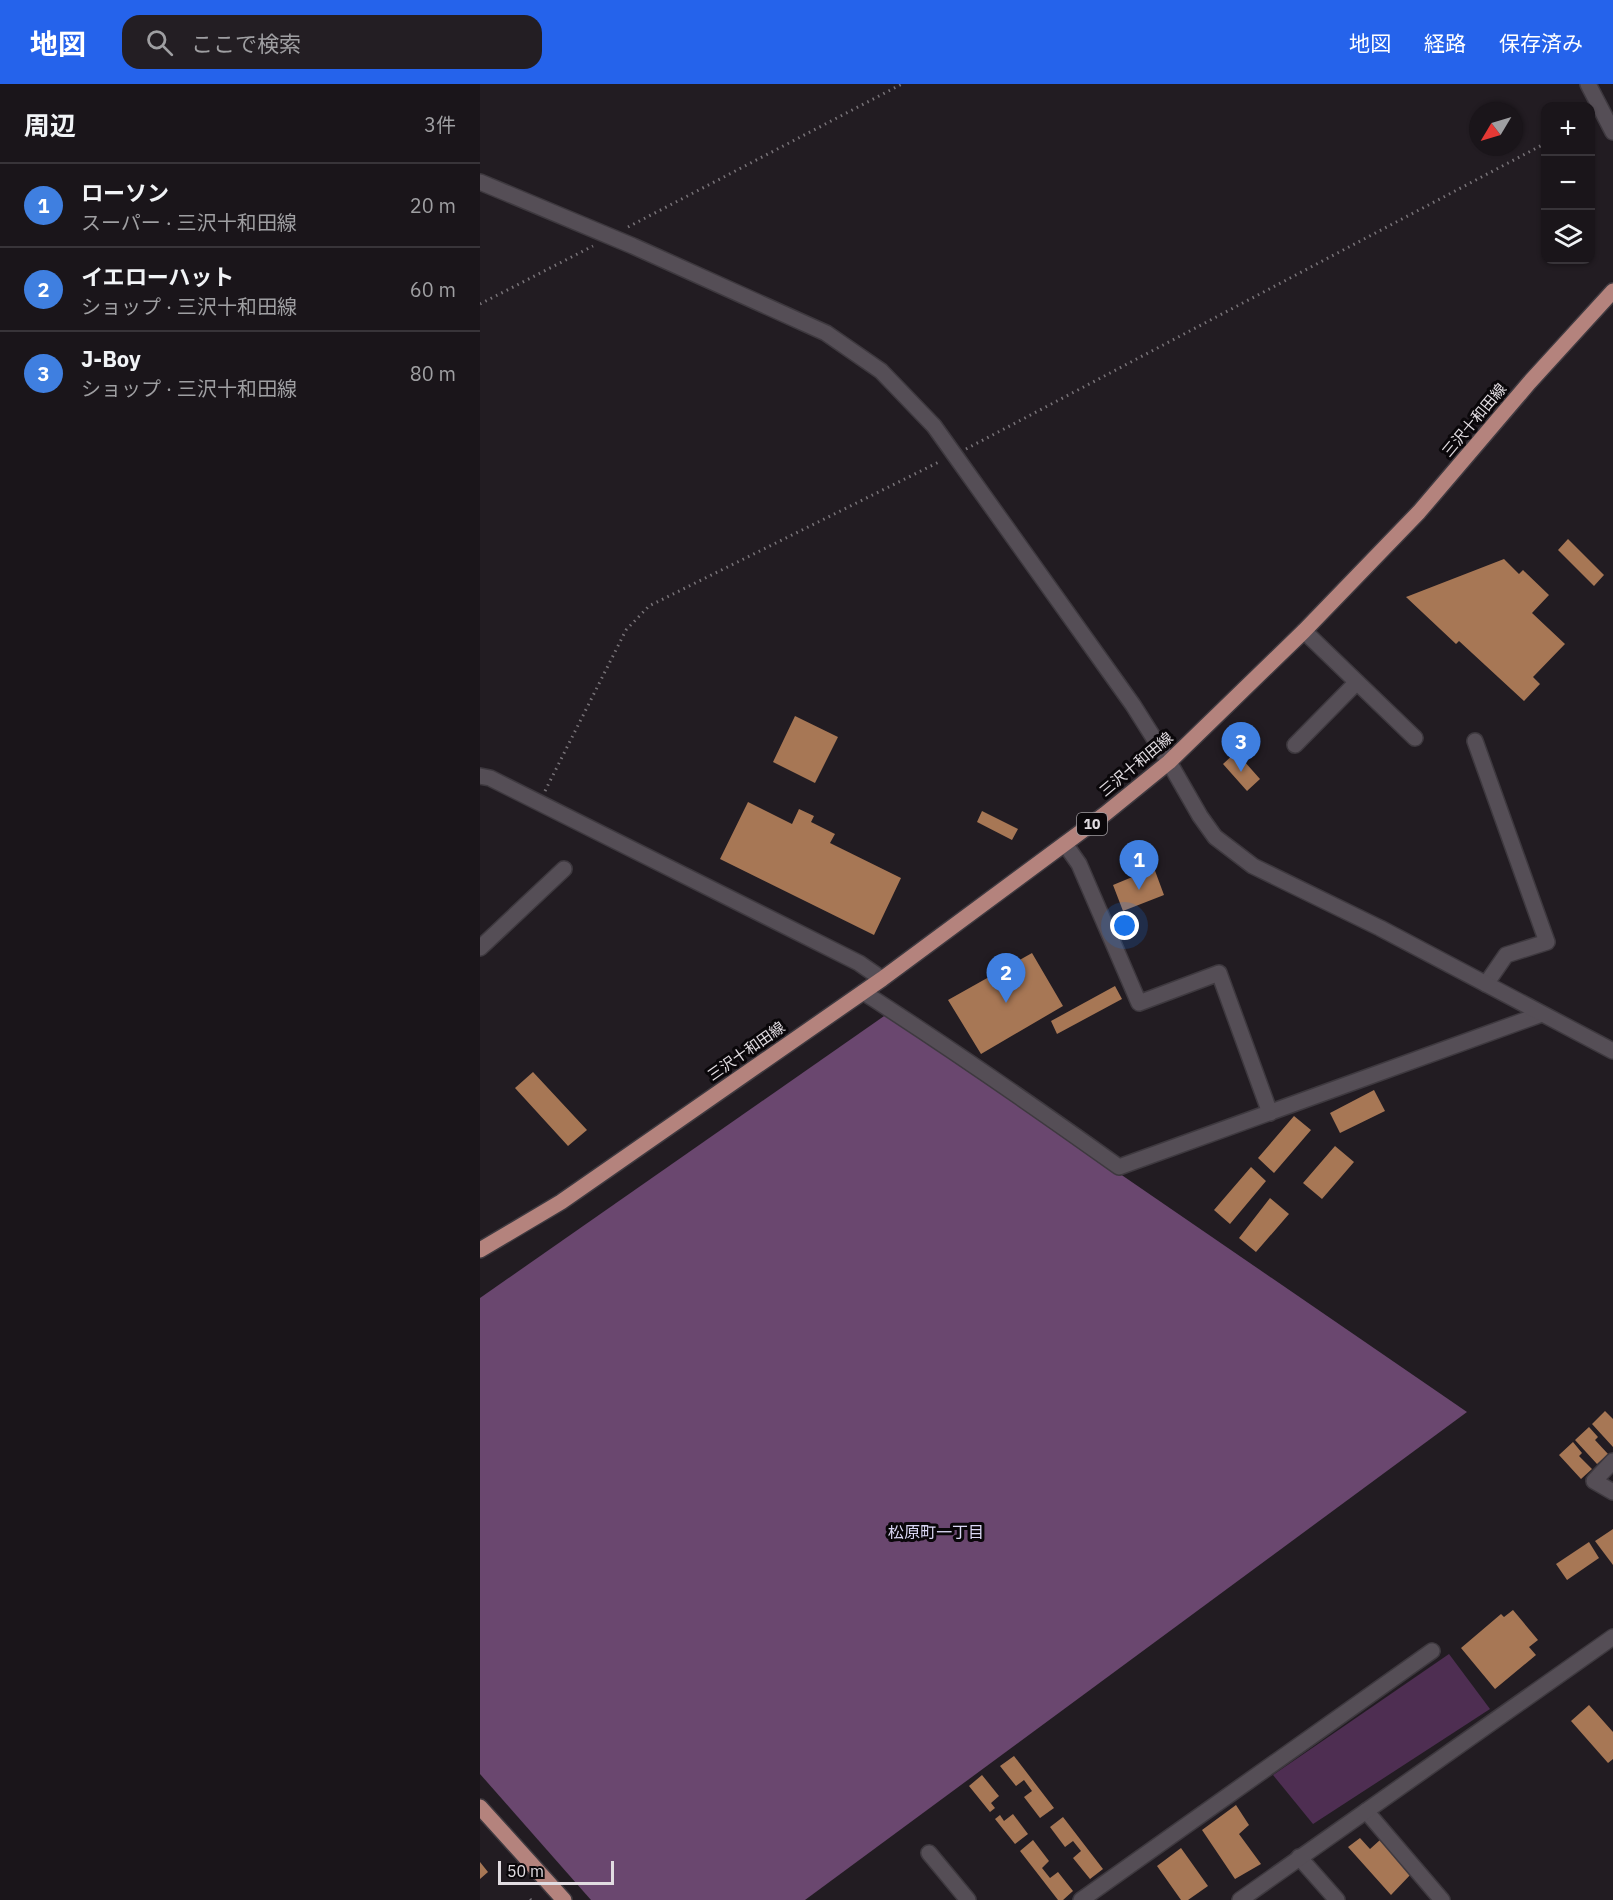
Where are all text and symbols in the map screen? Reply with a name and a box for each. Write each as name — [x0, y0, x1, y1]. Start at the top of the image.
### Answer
search box — [122, 15, 542, 69]
text: 地図 — [30, 25, 86, 62]
icon: search — [143, 26, 176, 59]
text: ここで検索 — [191, 29, 301, 58]
text: 地図 — [1349, 29, 1391, 57]
text: 経路 — [1424, 29, 1466, 57]
text: 保存済み — [1499, 29, 1583, 57]
north arrow — [1469, 102, 1523, 156]
map controls — [1541, 102, 1595, 264]
button: + — [1541, 102, 1595, 156]
text: 周辺 — [24, 108, 76, 142]
text: 3件 — [424, 111, 456, 138]
button: − — [1541, 156, 1595, 210]
text: ローソン — [81, 178, 169, 207]
text: 1 — [38, 192, 50, 219]
text: 20 m — [410, 192, 456, 219]
text: スーパー · 三沢十和田線 — [81, 209, 297, 236]
button: layers — [1541, 210, 1595, 264]
text: イエローハット — [81, 262, 234, 291]
text: 2 — [38, 276, 50, 303]
text: 60 m — [410, 276, 456, 303]
text: ショップ · 三沢十和田線 — [81, 293, 297, 320]
text: J-Boy — [81, 344, 141, 373]
text: 3 — [38, 360, 50, 387]
text: 80 m — [410, 360, 456, 387]
text: ショップ · 三沢十和田線 — [81, 375, 297, 402]
street label: 三沢十和田線 — [1438, 379, 1510, 461]
pin: 3 — [1222, 722, 1260, 772]
street label: 三沢十和田線 — [1095, 728, 1177, 800]
road number: 10 — [1077, 813, 1107, 835]
pin: 1 — [1120, 840, 1158, 890]
your location — [1110, 911, 1139, 940]
pin: 2 — [986, 954, 1026, 1003]
street label: 三沢十和田線 — [704, 1017, 788, 1085]
district label: 松原町一丁目 — [888, 1522, 984, 1542]
scale bar — [498, 1858, 614, 1886]
text: 50 m — [507, 1861, 544, 1881]

